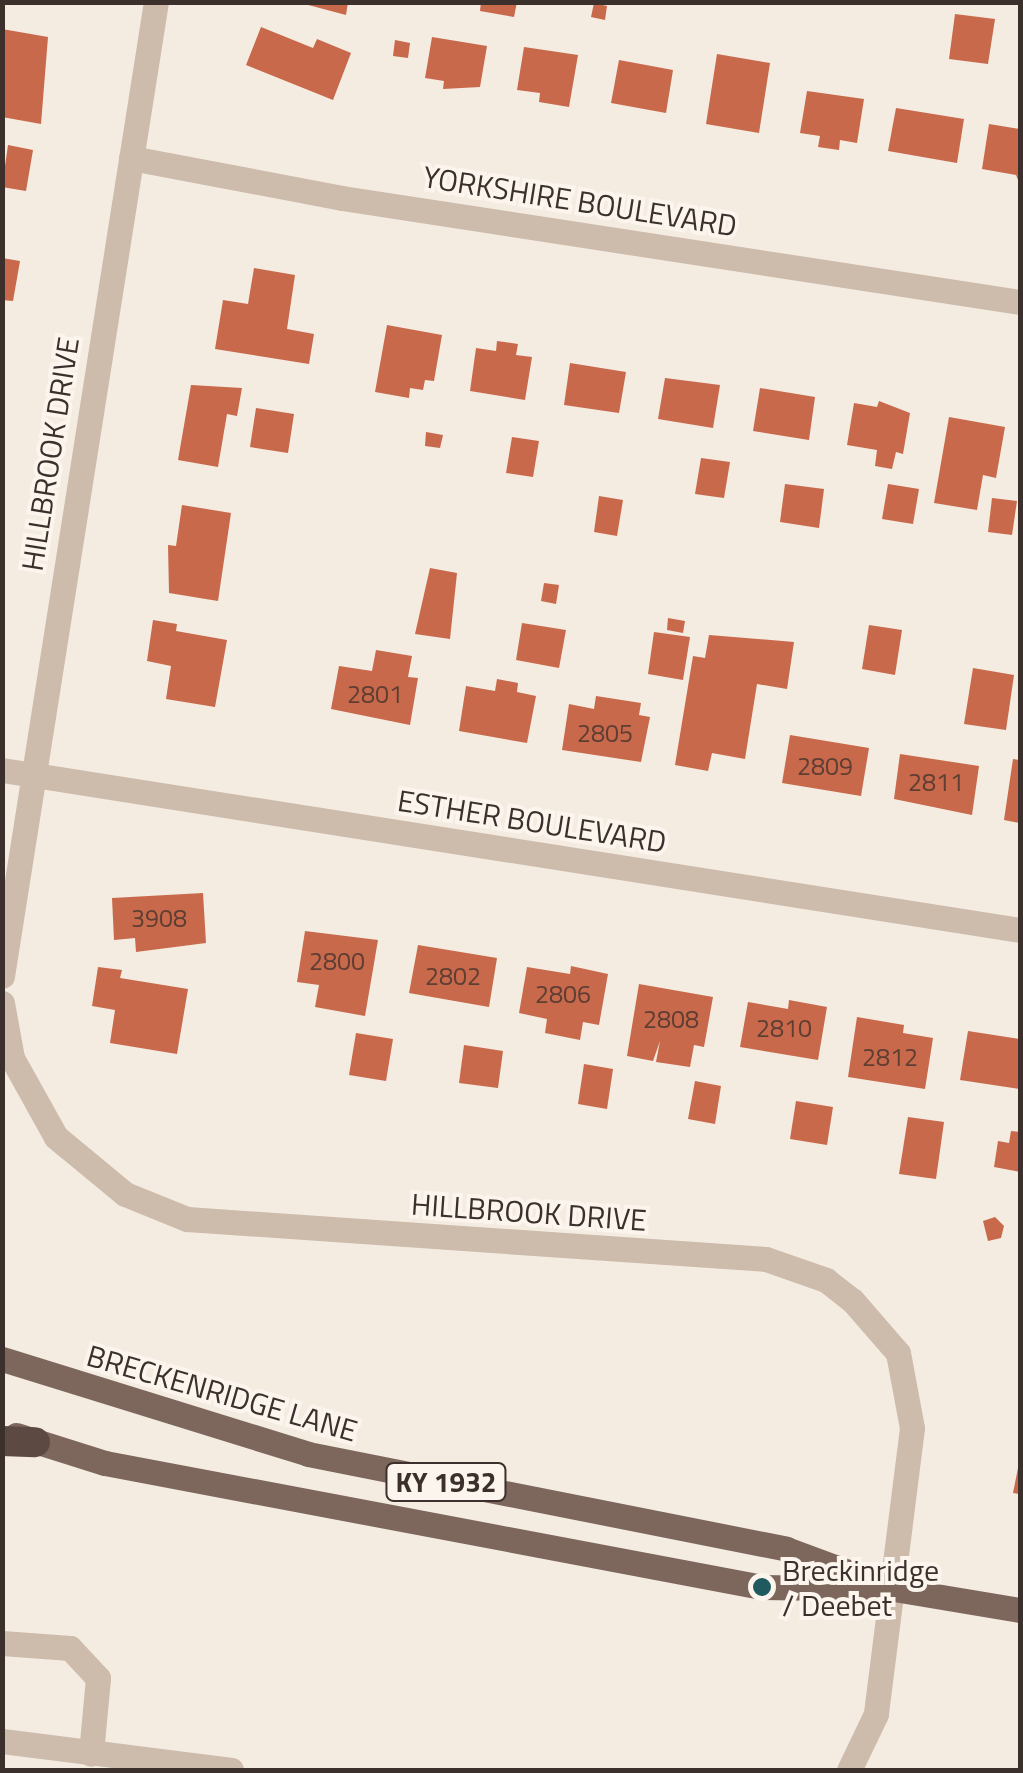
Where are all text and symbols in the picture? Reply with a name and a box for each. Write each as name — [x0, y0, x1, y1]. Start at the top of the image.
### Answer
street label: YORKSHIRE BOULEVARD — [421, 158, 739, 244]
street label: HILLBROOK DRIVE — [14, 335, 86, 573]
house number: 2801 — [347, 679, 403, 709]
house number: 2805 — [577, 718, 633, 748]
house number: 2809 — [797, 751, 853, 781]
house number: 2811 — [908, 767, 964, 797]
street label: ESTHER BOULEVARD — [395, 782, 669, 860]
house number: 3908 — [131, 903, 187, 933]
house number: 2800 — [309, 946, 365, 976]
house number: 2802 — [425, 961, 481, 991]
house number: 2806 — [535, 979, 591, 1009]
house number: 2808 — [643, 1004, 699, 1034]
house number: 2810 — [756, 1013, 812, 1043]
house number: 2812 — [862, 1042, 918, 1072]
street label: HILLBROOK DRIVE — [410, 1186, 648, 1238]
street label: BRECKENRIDGE LANE — [83, 1337, 361, 1449]
road number: KY 1932 — [384, 1459, 508, 1505]
place label: Breckinridge / Deebet — [782, 1552, 939, 1622]
marker: Breckinridge / Deebet — [751, 1576, 773, 1598]

